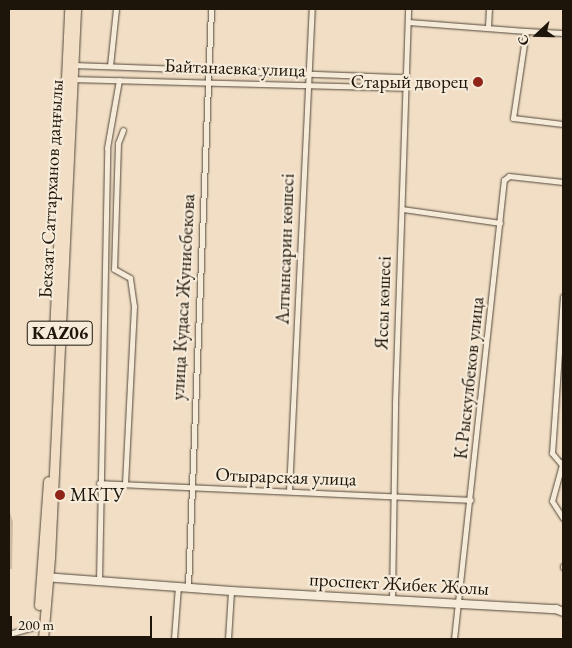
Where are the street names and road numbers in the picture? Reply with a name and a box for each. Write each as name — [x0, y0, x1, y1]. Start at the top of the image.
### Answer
street label: Байтанаевка улица — [164, 54, 306, 82]
street label: Бекзат Саттарханов даңғылы — [34, 79, 68, 299]
street label: Алтынсарин көшесі — [271, 173, 299, 325]
street label: улица Кудаса Жунисбекова — [166, 193, 200, 401]
street label: Яссы көшесі — [370, 256, 396, 350]
street label: К.Рыскулбеков улица — [449, 296, 489, 460]
road number: KАZ06 — [26, 317, 94, 348]
street label: Отырарская улица — [215, 463, 357, 491]
street label: проспект Жибек Жолы — [309, 568, 489, 600]

